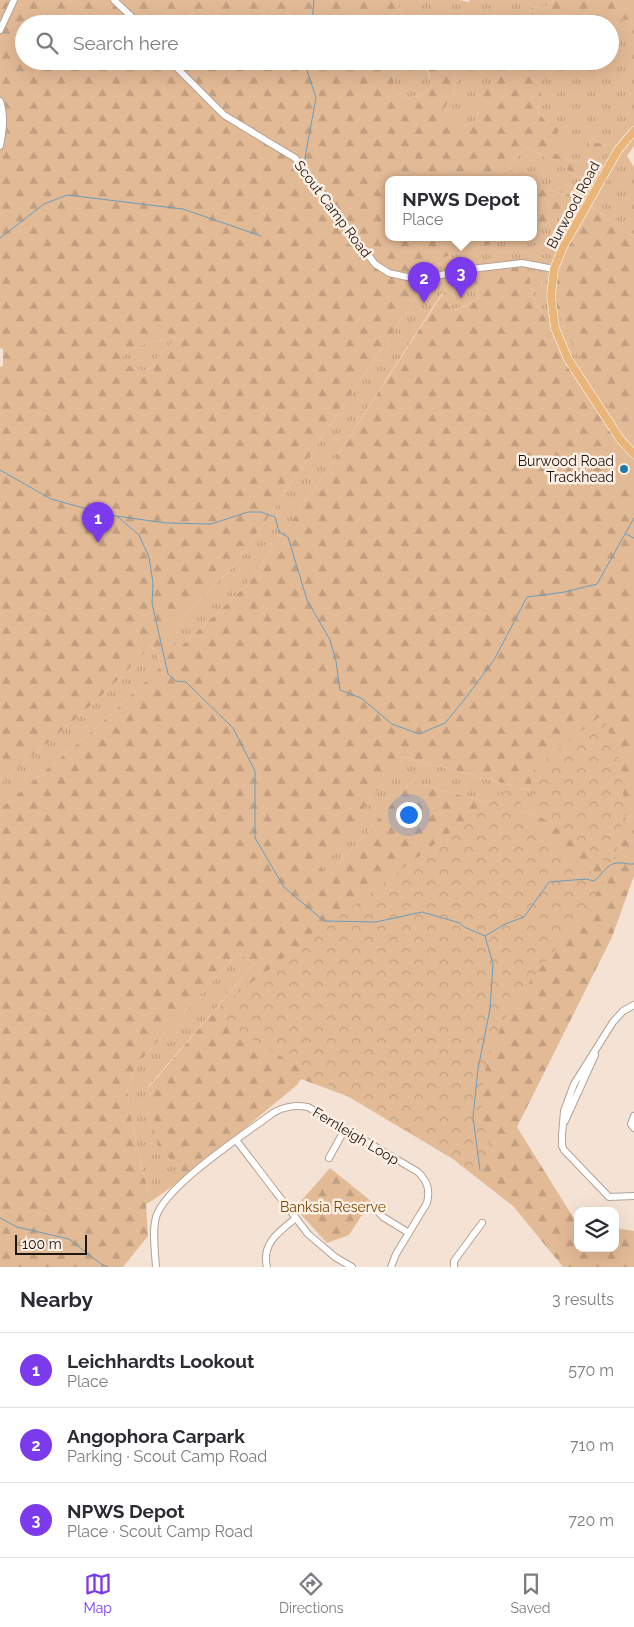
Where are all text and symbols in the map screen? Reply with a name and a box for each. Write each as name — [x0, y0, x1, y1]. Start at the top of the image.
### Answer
search box — [15, 15, 619, 70]
icon: search — [33, 29, 61, 57]
text: Search here — [73, 32, 179, 54]
street label: Scout Camp Road — [291, 157, 375, 261]
street label: Burwood Road — [543, 159, 603, 251]
popup — [385, 176, 537, 241]
text: NPWS Depot — [402, 188, 520, 210]
text: Place — [402, 210, 443, 229]
pin: 3 — [445, 257, 477, 298]
pin: 2 — [408, 262, 440, 303]
place label: Burwood Road Trackhead — [518, 453, 614, 485]
marker: Burwood Road Trackhead — [618, 463, 630, 475]
pin: 1 — [82, 502, 114, 543]
your location — [396, 802, 422, 828]
street label: Fernleigh Loop — [310, 1104, 402, 1168]
park label: Banksia Reserve — [280, 1199, 386, 1215]
map controls — [574, 1207, 619, 1252]
button: layers — [574, 1207, 619, 1252]
scale bar — [15, 1232, 88, 1255]
text: 100 m — [22, 1236, 62, 1252]
text: Nearby — [20, 1287, 93, 1312]
text: 3 results — [552, 1290, 614, 1309]
text: Leichhardts Lookout — [67, 1350, 254, 1372]
text: 1 — [32, 1361, 40, 1380]
text: 570 m — [568, 1361, 614, 1380]
text: Place — [67, 1372, 108, 1391]
text: Angophora Carpark — [67, 1425, 245, 1447]
text: 2 — [31, 1436, 41, 1455]
text: 710 m — [570, 1436, 614, 1455]
text: Parking · Scout Camp Road — [67, 1447, 267, 1466]
text: NPWS Depot — [67, 1500, 185, 1522]
text: 3 — [32, 1511, 40, 1530]
text: 720 m — [569, 1511, 614, 1530]
text: Place · Scout Camp Road — [67, 1522, 253, 1541]
tab: Map — [83, 1570, 112, 1616]
tab: Directions — [279, 1570, 344, 1616]
tab: Saved — [510, 1570, 551, 1616]

